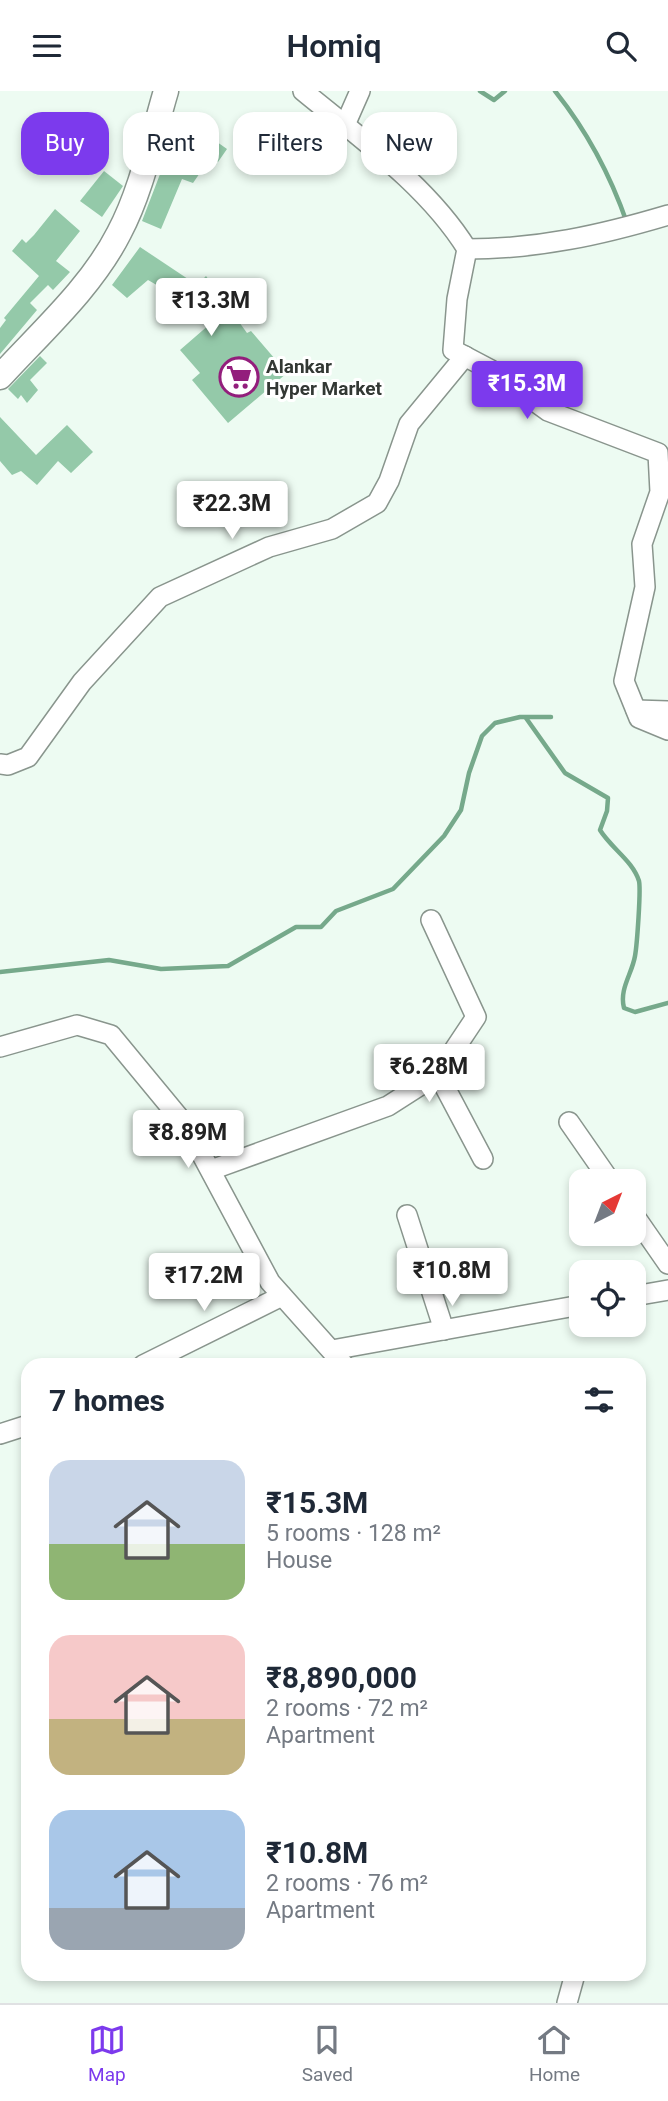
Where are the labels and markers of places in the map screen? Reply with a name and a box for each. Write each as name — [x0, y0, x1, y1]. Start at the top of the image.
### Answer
pin: ₹13.3M — [154, 279, 268, 338]
place label: Alankar Hyper Market — [266, 355, 383, 400]
supermarket icon: Alankar Hyper Market — [218, 356, 260, 398]
pin: ₹15.3M — [470, 361, 584, 421]
pin: ₹22.3M — [175, 482, 289, 541]
pin: ₹6.28M — [372, 1045, 486, 1104]
pin: ₹8.89M — [131, 1111, 245, 1170]
pin: ₹10.8M — [395, 1249, 509, 1308]
pin: ₹17.2M — [147, 1253, 261, 1313]

